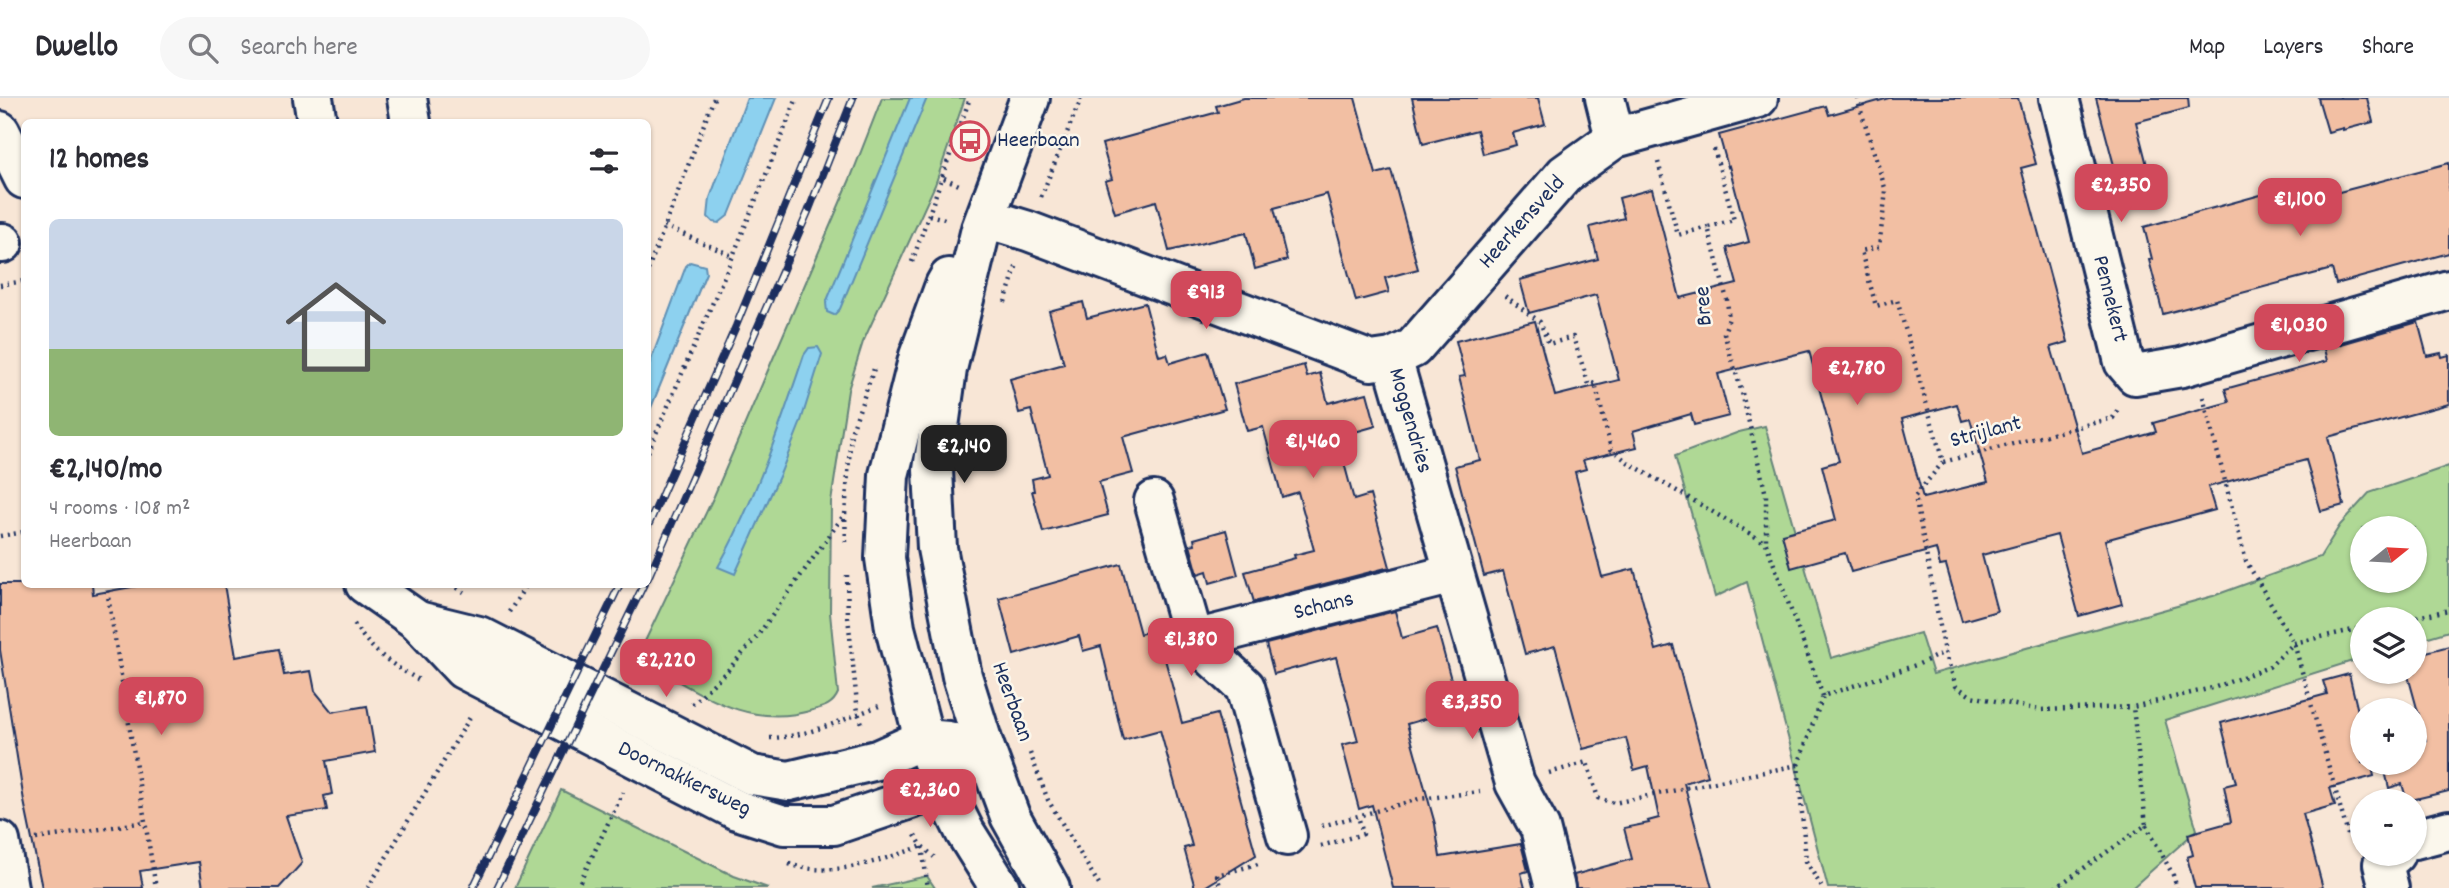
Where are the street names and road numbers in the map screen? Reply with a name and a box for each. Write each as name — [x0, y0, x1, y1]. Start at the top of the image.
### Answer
street label: Heerkensveld — [1472, 169, 1574, 277]
street label: Pennekert — [2082, 252, 2136, 346]
street label: Bree — [1687, 285, 1723, 327]
street label: Moggendries — [1378, 365, 1440, 477]
street label: Strijlant — [1947, 408, 2025, 458]
street label: Schans — [1290, 584, 1358, 630]
street label: Heerbaan — [981, 657, 1041, 747]
street label: Doornakkersweg — [612, 733, 756, 827]

